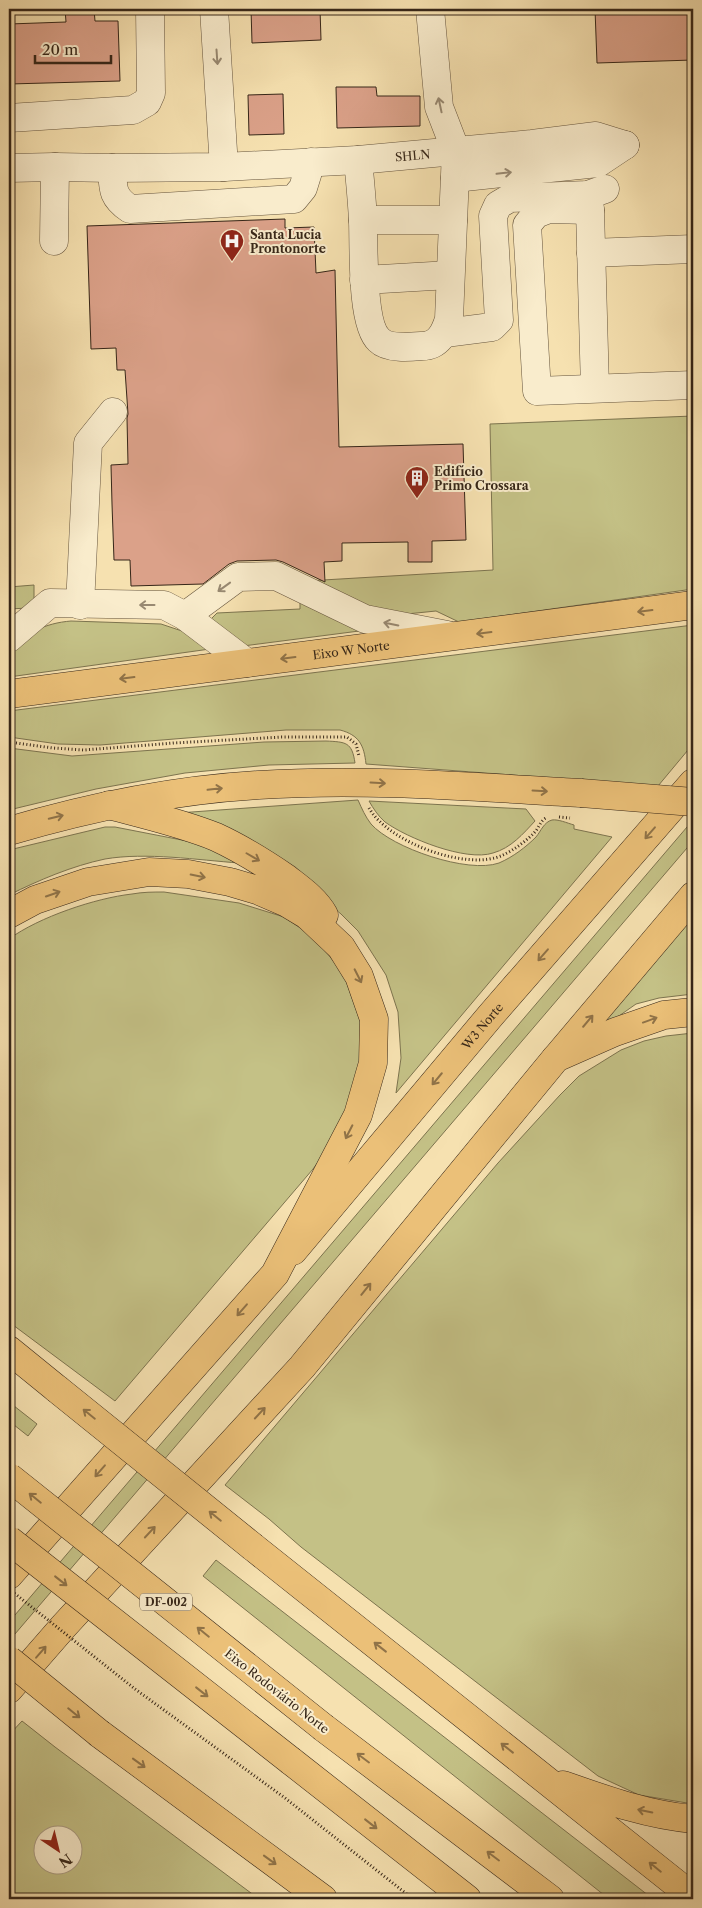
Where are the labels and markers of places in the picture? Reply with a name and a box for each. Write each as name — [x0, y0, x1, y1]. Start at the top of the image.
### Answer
place label: Santa Lucia Prontonorte — [250, 227, 326, 256]
hospital icon: Santa Lucia Prontonorte — [219, 228, 245, 262]
place label: Edifício Primo Crossara — [434, 464, 530, 493]
building icon: Edifício Primo Crossara — [404, 465, 430, 499]

